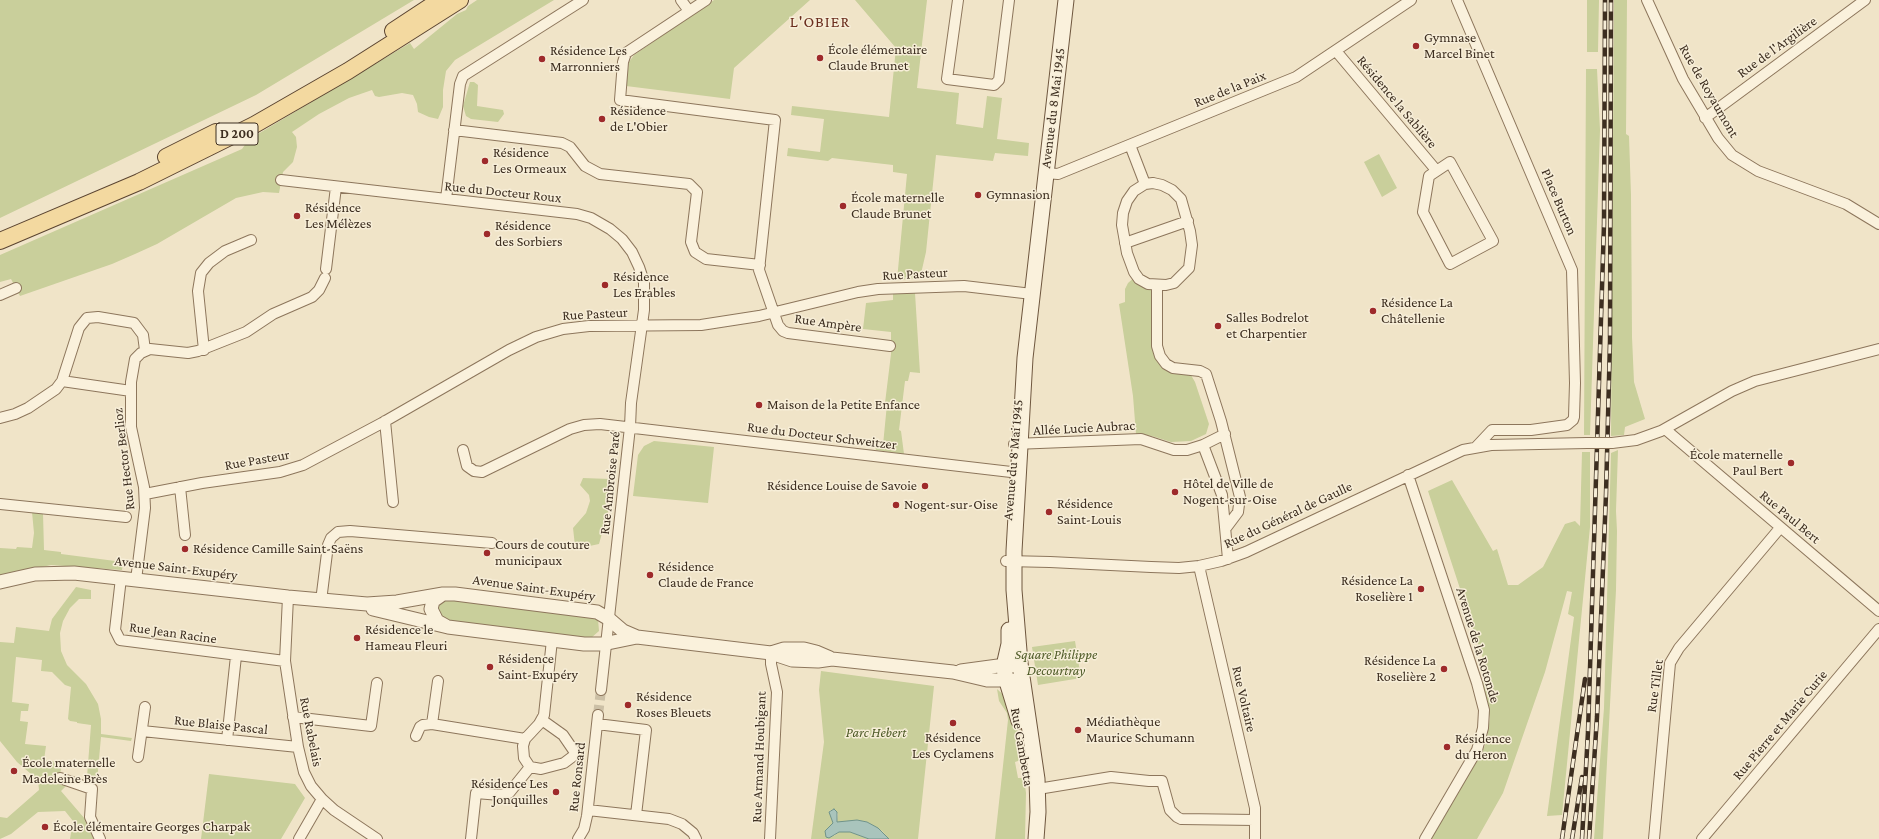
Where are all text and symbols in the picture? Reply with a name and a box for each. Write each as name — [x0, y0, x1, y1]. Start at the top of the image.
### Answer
district label: L'OBIER — [790, 12, 850, 32]
street label: Rue de l'Argilière — [1734, 13, 1820, 81]
place label: Gymnase Marcel Binet — [1424, 30, 1495, 62]
marker: Gymnase Marcel Binet — [1411, 41, 1421, 51]
street label: Rue de Royaumont — [1675, 41, 1743, 141]
place label: École élémentaire Claude Brunet — [828, 42, 927, 74]
place label: Résidence Les Marronniers — [550, 43, 627, 76]
street label: Avenue du 8 Mai 1945 — [1037, 47, 1069, 169]
street label: Résidence la Sablière — [1353, 52, 1441, 152]
marker: École élémentaire Claude Brunet — [815, 53, 825, 63]
marker: Résidence Les Marronniers — [537, 54, 547, 64]
street label: Rue de la Paix — [1191, 67, 1269, 111]
place label: Résidence de L'Obier — [610, 103, 668, 136]
marker: Résidence de L'Obier — [597, 114, 607, 124]
road number: D 200 — [216, 123, 258, 145]
place label: Résidence Les Ormeaux — [493, 145, 566, 178]
marker: Résidence Les Ormeaux — [480, 156, 490, 166]
street label: Place Burton — [1537, 166, 1581, 238]
street label: Rue du Docteur Roux — [444, 178, 562, 206]
place label: Gymnasion — [986, 187, 1050, 203]
place label: École maternelle Claude Brunet — [851, 190, 944, 222]
marker: Gymnasion — [973, 190, 983, 200]
place label: Résidence Les Mélèzes — [305, 200, 371, 232]
marker: École maternelle Claude Brunet — [838, 201, 848, 211]
marker: Résidence Les Mélèzes — [292, 211, 302, 221]
place label: Résidence des Sorbiers — [495, 218, 562, 250]
marker: Résidence des Sorbiers — [482, 229, 492, 239]
street label: Rue Pasteur — [882, 264, 948, 284]
place label: Résidence Les Erables — [613, 269, 676, 302]
marker: Résidence Les Erables — [600, 280, 610, 290]
place label: Résidence La Châtellenie — [1381, 295, 1453, 328]
street label: Rue Pasteur — [562, 304, 628, 324]
marker: Résidence La Châtellenie — [1368, 306, 1378, 316]
street label: Rue Ampère — [793, 310, 863, 336]
place label: Salles Bodrelot et Charpentier — [1226, 310, 1309, 342]
marker: Salles Bodrelot et Charpentier — [1213, 321, 1223, 331]
place label: Maison de la Petite Enfance — [767, 397, 920, 413]
street label: Avenue du 8 Mai 1945 — [999, 399, 1027, 521]
marker: Maison de la Petite Enfance — [754, 400, 764, 410]
street label: Rue Hector Berlioz — [109, 407, 139, 511]
street label: Allée Lucie Aubrac — [1033, 417, 1135, 439]
street label: Rue du Docteur Schweitzer — [746, 418, 898, 454]
street label: Rue Ambroise Paré — [596, 430, 624, 536]
street label: Rue Pasteur — [223, 446, 291, 474]
place label: École maternelle Paul Bert — [1690, 447, 1783, 480]
marker: École maternelle Paul Bert — [1786, 458, 1796, 468]
place label: Hôtel de Ville de Nogent-sur-Oise — [1183, 476, 1277, 508]
place label: Résidence Louise de Savoie — [767, 478, 917, 494]
street label: Rue du Général de Gaulle — [1221, 478, 1355, 552]
marker: Résidence Louise de Savoie — [920, 481, 930, 491]
marker: Hôtel de Ville de Nogent-sur-Oise — [1170, 487, 1180, 497]
street label: Rue Paul Bert — [1756, 487, 1824, 547]
place label: Résidence Saint-Louis — [1057, 496, 1121, 528]
place label: Nogent-sur-Oise — [904, 497, 998, 513]
marker: Nogent-sur-Oise — [891, 500, 901, 510]
marker: Résidence Saint-Louis — [1044, 507, 1054, 517]
place label: Cours de couture municipaux — [495, 537, 590, 570]
place label: Résidence Camille Saint-Saëns — [193, 541, 363, 557]
marker: Résidence Camille Saint-Saëns — [180, 544, 190, 554]
marker: Cours de couture municipaux — [482, 548, 492, 558]
street label: Avenue Saint-Exupéry — [113, 552, 239, 584]
place label: Résidence Claude de France — [658, 559, 754, 592]
marker: Résidence Claude de France — [645, 570, 655, 580]
street label: Avenue Saint-Exupéry — [471, 571, 597, 605]
place label: Résidence La Roselière 1 — [1341, 573, 1413, 606]
marker: Résidence La Roselière 1 — [1416, 584, 1426, 594]
street label: Avenue de la Rotonde — [1452, 585, 1504, 705]
street label: Rue Jean Racine — [128, 619, 218, 647]
place label: Résidence le Hameau Fleuri — [365, 622, 447, 654]
marker: Résidence le Hameau Fleuri — [352, 633, 362, 643]
park label: Square Philippe Decourtray — [1015, 647, 1097, 680]
place label: Résidence Saint-Exupéry — [498, 651, 578, 684]
place label: Résidence La Roselière 2 — [1364, 653, 1436, 686]
street label: Rue Tillet — [1643, 658, 1667, 714]
marker: Résidence Saint-Exupéry — [485, 662, 495, 672]
street label: Rue Voltaire — [1228, 664, 1260, 734]
marker: Résidence La Roselière 2 — [1439, 664, 1449, 674]
street label: Rue Pierre et Marie Curie — [1729, 667, 1831, 783]
place label: Résidence Roses Bleuets — [636, 689, 711, 722]
street label: Rue Armand Houbigant — [748, 691, 770, 823]
street label: Rue Rabelais — [296, 696, 326, 768]
marker: Résidence Roses Bleuets — [623, 700, 633, 710]
street label: Rue Gambetta — [1007, 706, 1037, 788]
street label: Rue Blaise Pascal — [173, 712, 269, 738]
place label: Médiathèque Maurice Schumann — [1086, 714, 1195, 746]
marker: Résidence Les Cyclamens — [948, 718, 958, 728]
park label: Parc Hebert — [846, 725, 906, 741]
marker: Médiathèque Maurice Schumann — [1073, 725, 1083, 735]
place label: Résidence Les Cyclamens — [912, 730, 994, 762]
place label: Résidence du Heron — [1455, 731, 1511, 764]
street label: Rue Ronsard — [565, 741, 589, 813]
marker: Résidence du Heron — [1442, 742, 1452, 752]
place label: École maternelle Madeleine Brès — [22, 755, 115, 788]
marker: École maternelle Madeleine Brès — [9, 766, 19, 776]
place label: Résidence Les Jonquilles — [471, 776, 548, 808]
marker: Résidence Les Jonquilles — [551, 787, 561, 797]
place label: École élémentaire Georges Charpak — [53, 819, 250, 835]
marker: École élémentaire Georges Charpak — [40, 822, 50, 832]

